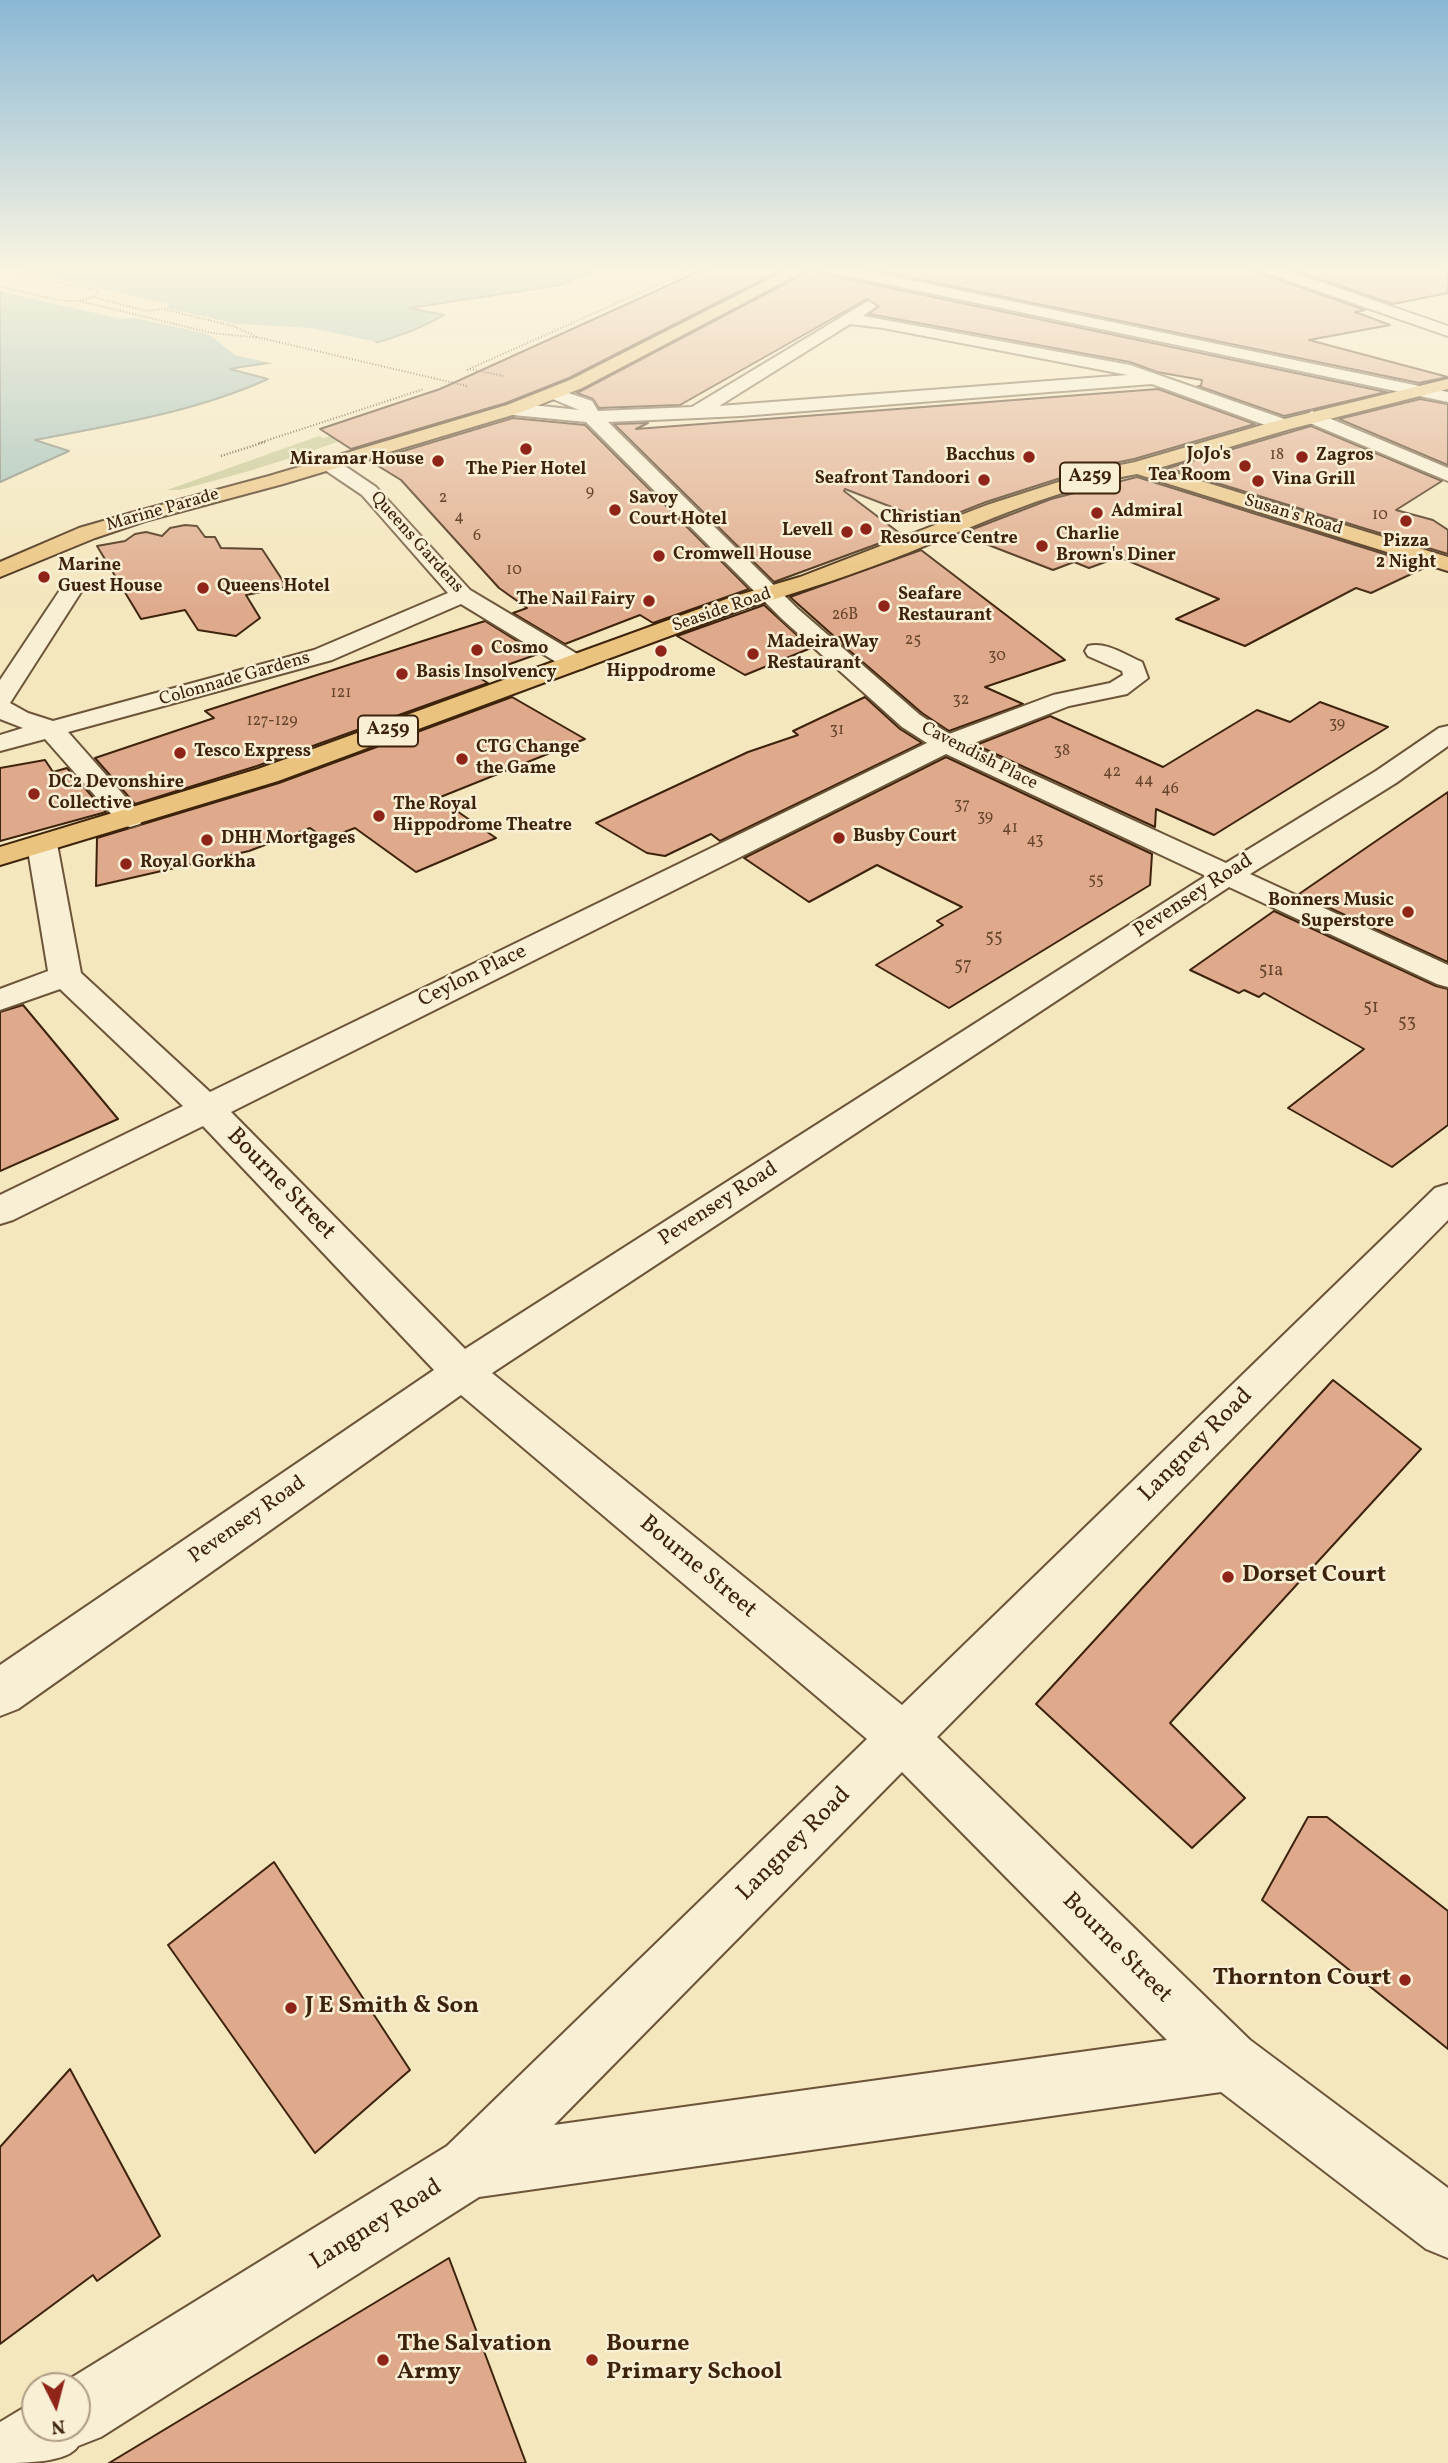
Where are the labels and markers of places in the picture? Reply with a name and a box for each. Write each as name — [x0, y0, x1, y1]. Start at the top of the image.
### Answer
marker: The Pier Hotel — [518, 441, 534, 457]
place label: JoJo's Tea Room — [1148, 445, 1231, 488]
place label: Bacchus — [946, 446, 1015, 468]
place label: Zagros — [1316, 446, 1374, 468]
marker: Bacchus — [1021, 449, 1037, 465]
marker: Zagros — [1294, 449, 1310, 465]
place label: Miramar House — [290, 450, 424, 472]
marker: Miramar House — [430, 453, 446, 469]
marker: JoJo's Tea Room — [1237, 458, 1253, 474]
place label: The Pier Hotel — [466, 460, 586, 482]
place label: Seafront Tandoori — [815, 469, 970, 491]
place label: Vina Grill — [1272, 470, 1355, 492]
marker: Seafront Tandoori — [976, 472, 992, 488]
marker: Vina Grill — [1250, 473, 1266, 489]
place label: Savoy Court Hotel — [629, 489, 727, 532]
marker: Savoy Court Hotel — [607, 502, 623, 518]
place label: Admiral — [1111, 502, 1183, 524]
marker: Admiral — [1089, 505, 1105, 521]
place label: Christian Resource Centre — [880, 508, 1018, 550]
marker: Pizza 2 Night — [1398, 513, 1414, 529]
place label: Levell — [782, 521, 833, 543]
marker: Christian Resource Centre — [858, 521, 874, 537]
marker: Levell — [839, 524, 855, 540]
place label: Charlie Brown's Diner — [1056, 525, 1176, 568]
place label: Pizza 2 Night — [1376, 532, 1436, 574]
marker: Charlie Brown's Diner — [1034, 538, 1050, 554]
place label: Cromwell House — [673, 545, 812, 567]
marker: Cromwell House — [651, 548, 667, 564]
place label: Marine Guest House — [58, 556, 162, 598]
marker: Marine Guest House — [36, 569, 52, 585]
place label: Queens Hotel — [217, 577, 330, 599]
marker: Queens Hotel — [195, 580, 211, 596]
place label: Seafare Restaurant — [898, 585, 992, 628]
place label: The Nail Fairy — [516, 590, 635, 612]
marker: The Nail Fairy — [641, 593, 657, 609]
marker: Seafare Restaurant — [876, 598, 892, 614]
place label: Madeira Way Restaurant — [767, 633, 879, 676]
place label: Cosmo — [491, 639, 548, 661]
marker: Cosmo — [469, 642, 485, 658]
marker: Hippodrome — [653, 643, 669, 659]
marker: Madeira Way Restaurant — [745, 646, 761, 662]
place label: Hippodrome — [606, 662, 716, 684]
place label: Basis Insolvency — [416, 663, 557, 685]
marker: Basis Insolvency — [394, 666, 410, 682]
place label: CTG Change the Game — [476, 738, 580, 780]
place label: Tesco Express — [194, 742, 311, 764]
marker: Tesco Express — [172, 745, 188, 761]
marker: CTG Change the Game — [454, 751, 470, 767]
place label: DC2 Devonshire Collective — [48, 773, 184, 816]
marker: DC2 Devonshire Collective — [26, 786, 42, 802]
place label: The Royal Hippodrome Theatre — [393, 795, 572, 838]
marker: The Royal Hippodrome Theatre — [371, 808, 387, 824]
place label: Busby Court — [853, 827, 957, 849]
place label: DHH Mortgages — [221, 829, 356, 851]
marker: Busby Court — [831, 830, 847, 846]
marker: DHH Mortgages — [199, 832, 215, 848]
place label: Royal Gorkha — [140, 853, 256, 875]
marker: Royal Gorkha — [118, 856, 134, 872]
place label: Bonners Music Superstore — [1268, 891, 1394, 934]
marker: Bonners Music Superstore — [1400, 904, 1416, 920]
place label: Dorset Court — [1242, 1563, 1386, 1591]
marker: Dorset Court — [1220, 1569, 1236, 1585]
place label: Thornton Court — [1213, 1966, 1391, 1994]
marker: Thornton Court — [1397, 1972, 1413, 1988]
place label: J E Smith & Son — [305, 1994, 479, 2022]
marker: J E Smith & Son — [283, 2000, 299, 2016]
place label: The Salvation Army — [397, 2332, 552, 2388]
place label: Bourne Primary School — [606, 2332, 782, 2388]
marker: The Salvation Army — [375, 2352, 391, 2368]
marker: Bourne Primary School — [584, 2352, 600, 2368]

